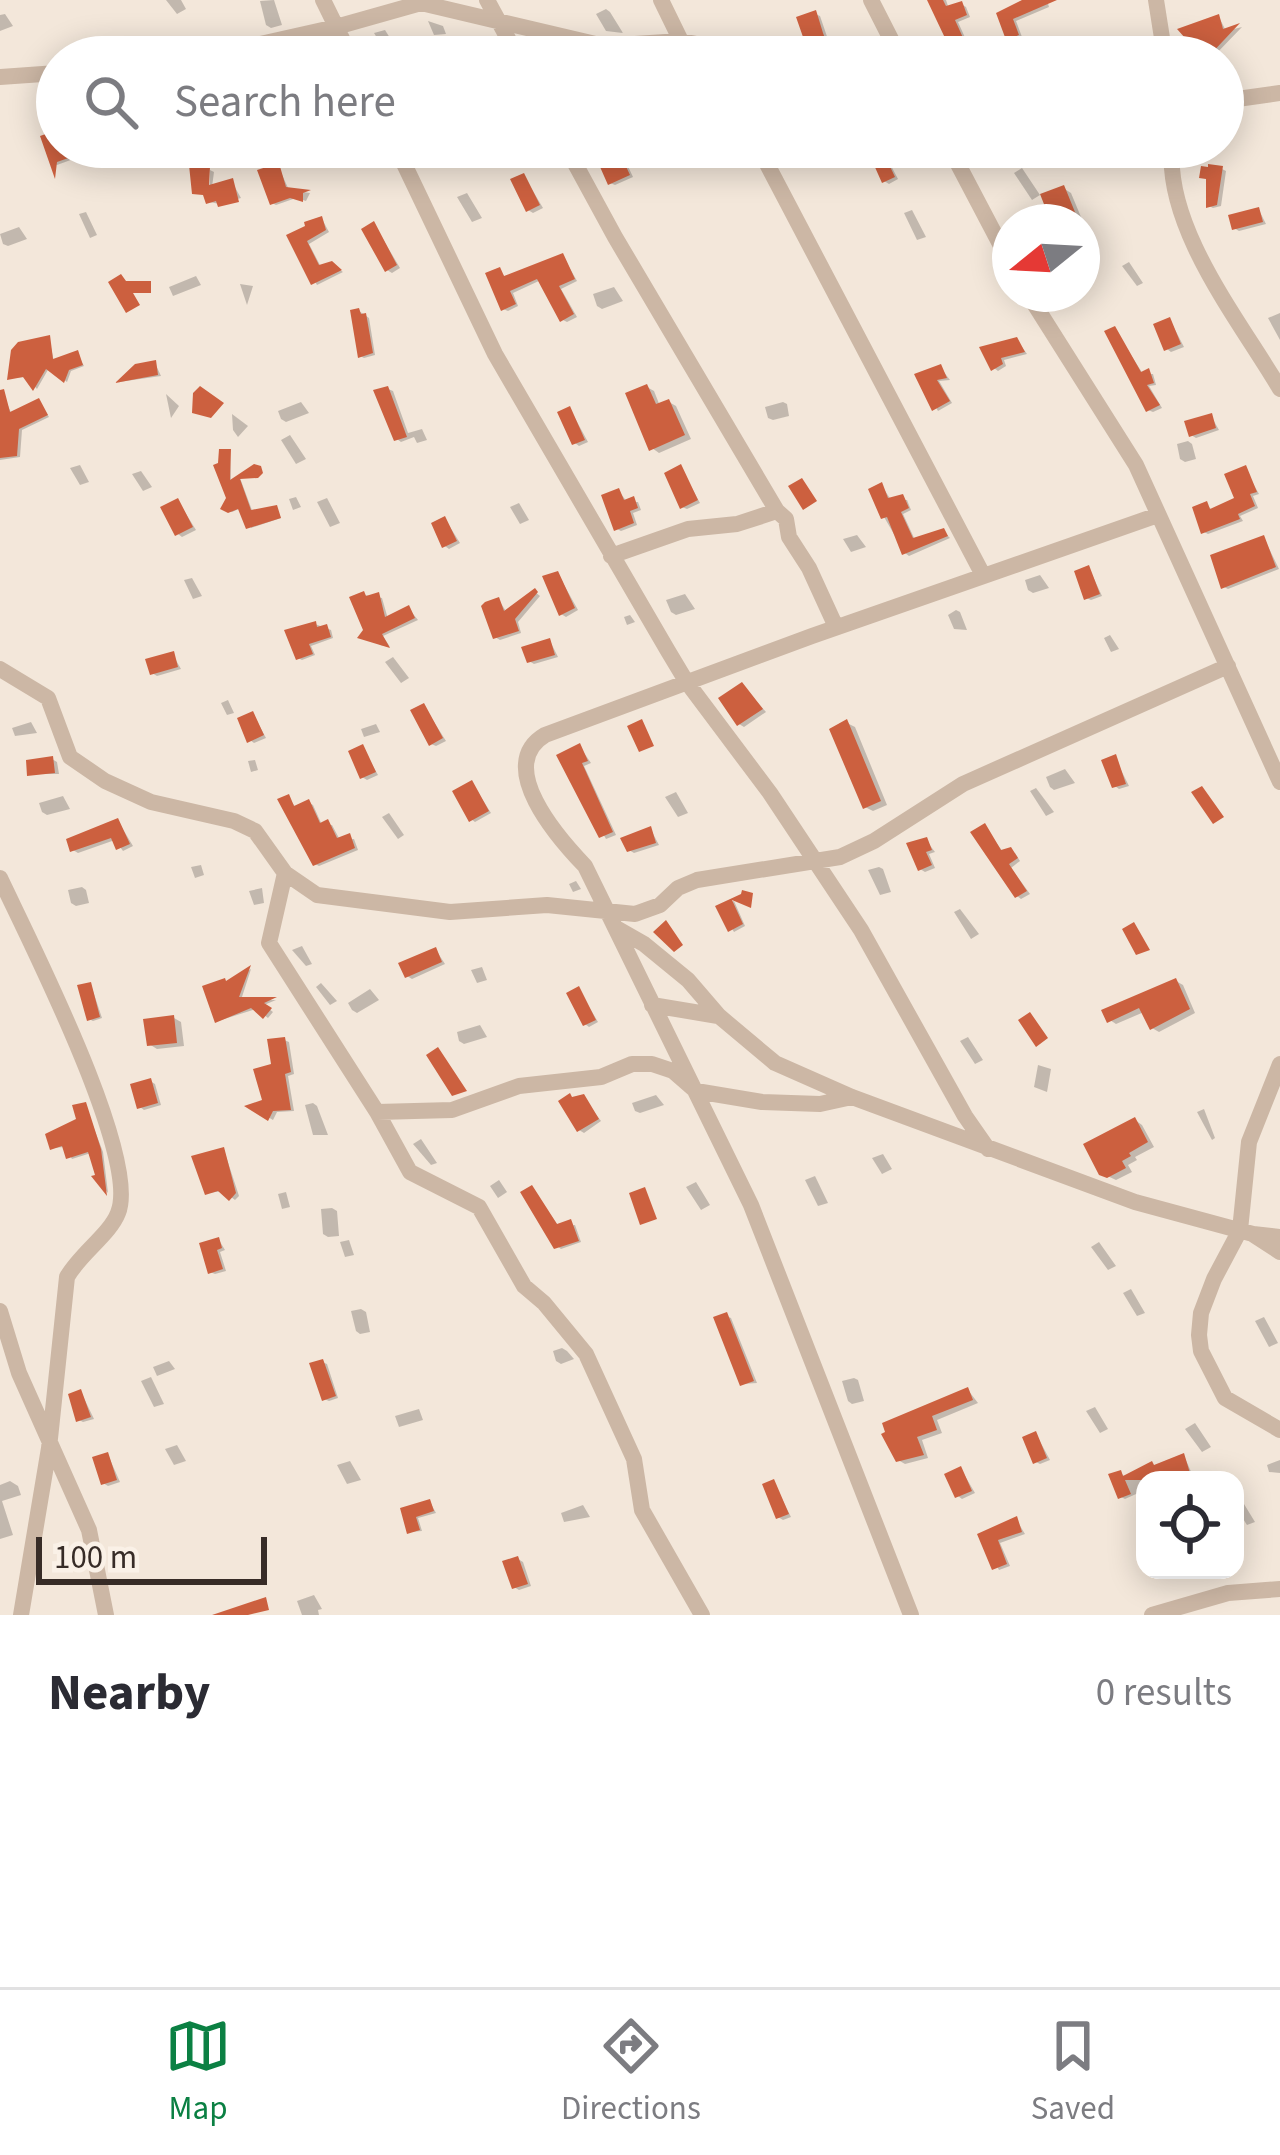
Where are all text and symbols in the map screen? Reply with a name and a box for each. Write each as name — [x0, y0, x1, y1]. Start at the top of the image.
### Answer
search box — [36, 36, 1244, 168]
icon: search — [78, 69, 144, 135]
text: Search here — [174, 70, 396, 134]
north arrow — [992, 204, 1100, 312]
map controls — [1136, 1471, 1244, 1579]
button: locate — [1136, 1471, 1244, 1579]
scale bar — [36, 1531, 267, 1584]
text: 100 m — [54, 1534, 137, 1581]
text: Nearby — [48, 1657, 210, 1729]
text: 0 results — [1096, 1665, 1232, 1721]
tab: Map — [165, 2013, 231, 2132]
tab: Directions — [561, 2013, 701, 2132]
tab: Saved — [1031, 2013, 1115, 2132]

